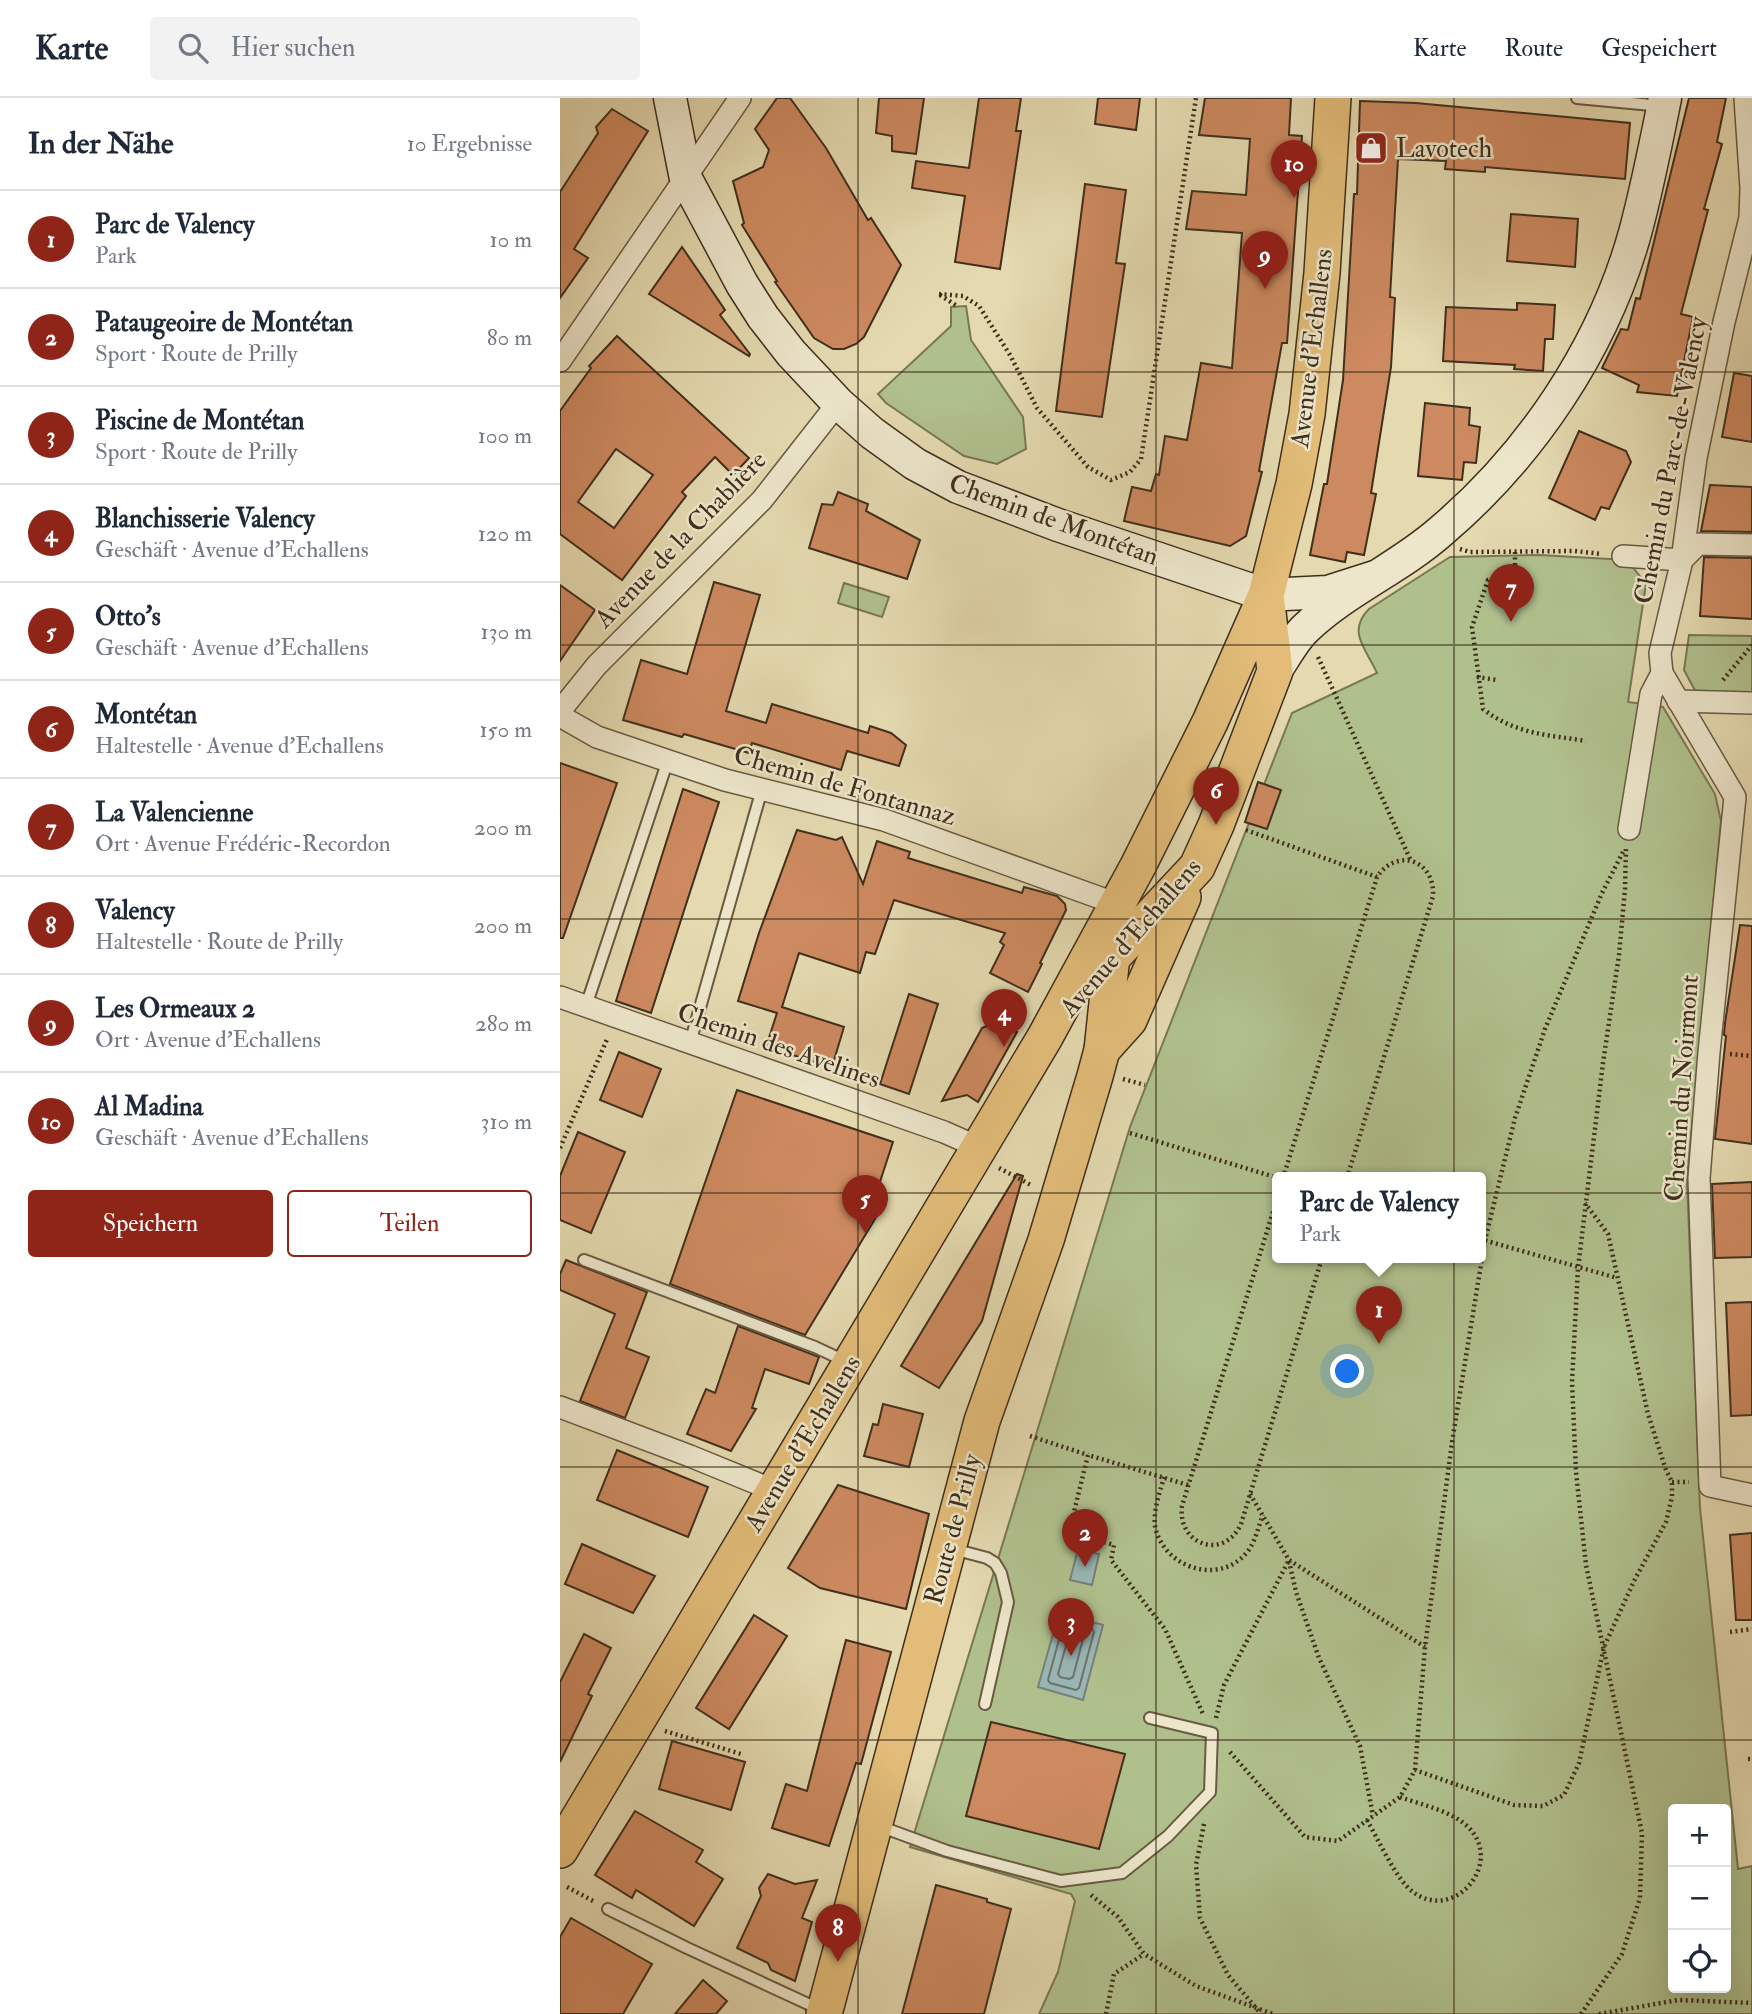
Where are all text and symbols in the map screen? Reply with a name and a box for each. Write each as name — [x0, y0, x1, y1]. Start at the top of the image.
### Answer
search box — [150, 17, 640, 80]
text: Karte — [35, 28, 108, 69]
icon: search — [174, 29, 212, 67]
text: Hier suchen — [230, 32, 355, 64]
text: Karte — [1413, 33, 1466, 64]
text: Route — [1504, 33, 1563, 64]
text: Gespeichert — [1601, 33, 1717, 64]
text: In der Nähe — [28, 125, 173, 162]
text: 10 Ergebnisse — [407, 129, 532, 158]
shop icon: Lavotech — [1352, 129, 1390, 167]
place label: Lavotech — [1396, 133, 1492, 165]
pin: 10 — [1271, 140, 1317, 198]
text: Parc de Valency — [95, 209, 255, 241]
text: 1 — [47, 225, 55, 254]
text: 10 m — [489, 225, 532, 254]
pin: 9 — [1242, 231, 1288, 289]
text: Park — [95, 241, 137, 270]
street label: Avenue d'Echallens — [1284, 247, 1340, 450]
text: Pataugeoire de Montétan — [95, 307, 353, 339]
street label: Chemin du Parc-de-Valency — [1627, 313, 1715, 606]
text: 2 — [45, 323, 57, 352]
text: 80 m — [487, 323, 532, 352]
text: Sport · Route de Prilly — [95, 339, 297, 368]
text: Piscine de Montétan — [95, 405, 304, 437]
text: 3 — [47, 421, 55, 450]
text: 100 m — [478, 421, 532, 450]
text: Sport · Route de Prilly — [95, 437, 297, 466]
street label: Avenue de la Chablière — [587, 445, 773, 636]
street label: Chemin de Montétan — [944, 467, 1163, 573]
text: Blanchisserie Valency — [95, 503, 315, 535]
text: 4 — [45, 519, 57, 548]
text: 120 m — [478, 519, 532, 548]
text: Geschäft · Avenue d'Echallens — [95, 535, 369, 564]
pin: 7 — [1488, 564, 1534, 622]
text: Otto's — [95, 601, 161, 633]
text: 5 — [46, 617, 56, 646]
text: 130 m — [480, 617, 532, 646]
text: Geschäft · Avenue d'Echallens — [95, 633, 369, 662]
text: Montétan — [95, 699, 197, 731]
text: 6 — [45, 715, 57, 744]
text: 150 m — [479, 715, 532, 744]
text: Haltestelle · Avenue d'Echallens — [95, 731, 384, 760]
street label: Chemin de Fontannaz — [730, 739, 960, 833]
pin: 6 — [1193, 767, 1239, 825]
text: La Valencienne — [95, 797, 254, 829]
text: 7 — [46, 813, 56, 842]
text: 200 m — [474, 813, 532, 842]
text: Ort · Avenue Frédéric-Recordon — [95, 829, 391, 858]
street label: Avenue d'Echallens — [1052, 852, 1209, 1024]
text: Valency — [95, 895, 175, 927]
text: 8 — [46, 911, 56, 940]
text: 200 m — [474, 911, 532, 940]
text: Haltestelle · Route de Prilly — [95, 927, 343, 956]
street label: Chemin du Noirmont — [1658, 974, 1706, 1203]
pin: 4 — [981, 989, 1027, 1047]
text: Les Ormeaux 2 — [95, 993, 255, 1025]
street label: Chemin des Avelines — [673, 996, 884, 1096]
text: 9 — [45, 1009, 57, 1038]
text: 280 m — [475, 1009, 532, 1038]
text: Ort · Avenue d'Echallens — [95, 1025, 321, 1054]
text: Al Madina — [95, 1091, 203, 1123]
text: 10 — [41, 1107, 61, 1136]
text: 310 m — [481, 1107, 532, 1136]
text: Geschäft · Avenue d'Echallens — [95, 1123, 369, 1152]
popup — [1272, 1172, 1486, 1263]
pin: 5 — [842, 1175, 888, 1233]
text: Parc de Valency — [1299, 1187, 1459, 1219]
button: Speichern — [28, 1190, 273, 1257]
button: Teilen — [287, 1190, 532, 1257]
text: Park — [1299, 1219, 1341, 1248]
pin: 1 — [1356, 1286, 1402, 1344]
street label: Avenue d'Echallens — [737, 1349, 868, 1538]
your location — [1330, 1354, 1364, 1388]
street label: Route de Prilly — [918, 1450, 989, 1608]
pin: 2 — [1062, 1509, 1108, 1567]
pin: 3 — [1048, 1598, 1094, 1656]
map controls — [1668, 1804, 1731, 1993]
button: + — [1668, 1804, 1731, 1867]
button: − — [1668, 1867, 1731, 1930]
pin: 8 — [815, 1904, 861, 1962]
button: locate — [1668, 1930, 1731, 1993]

